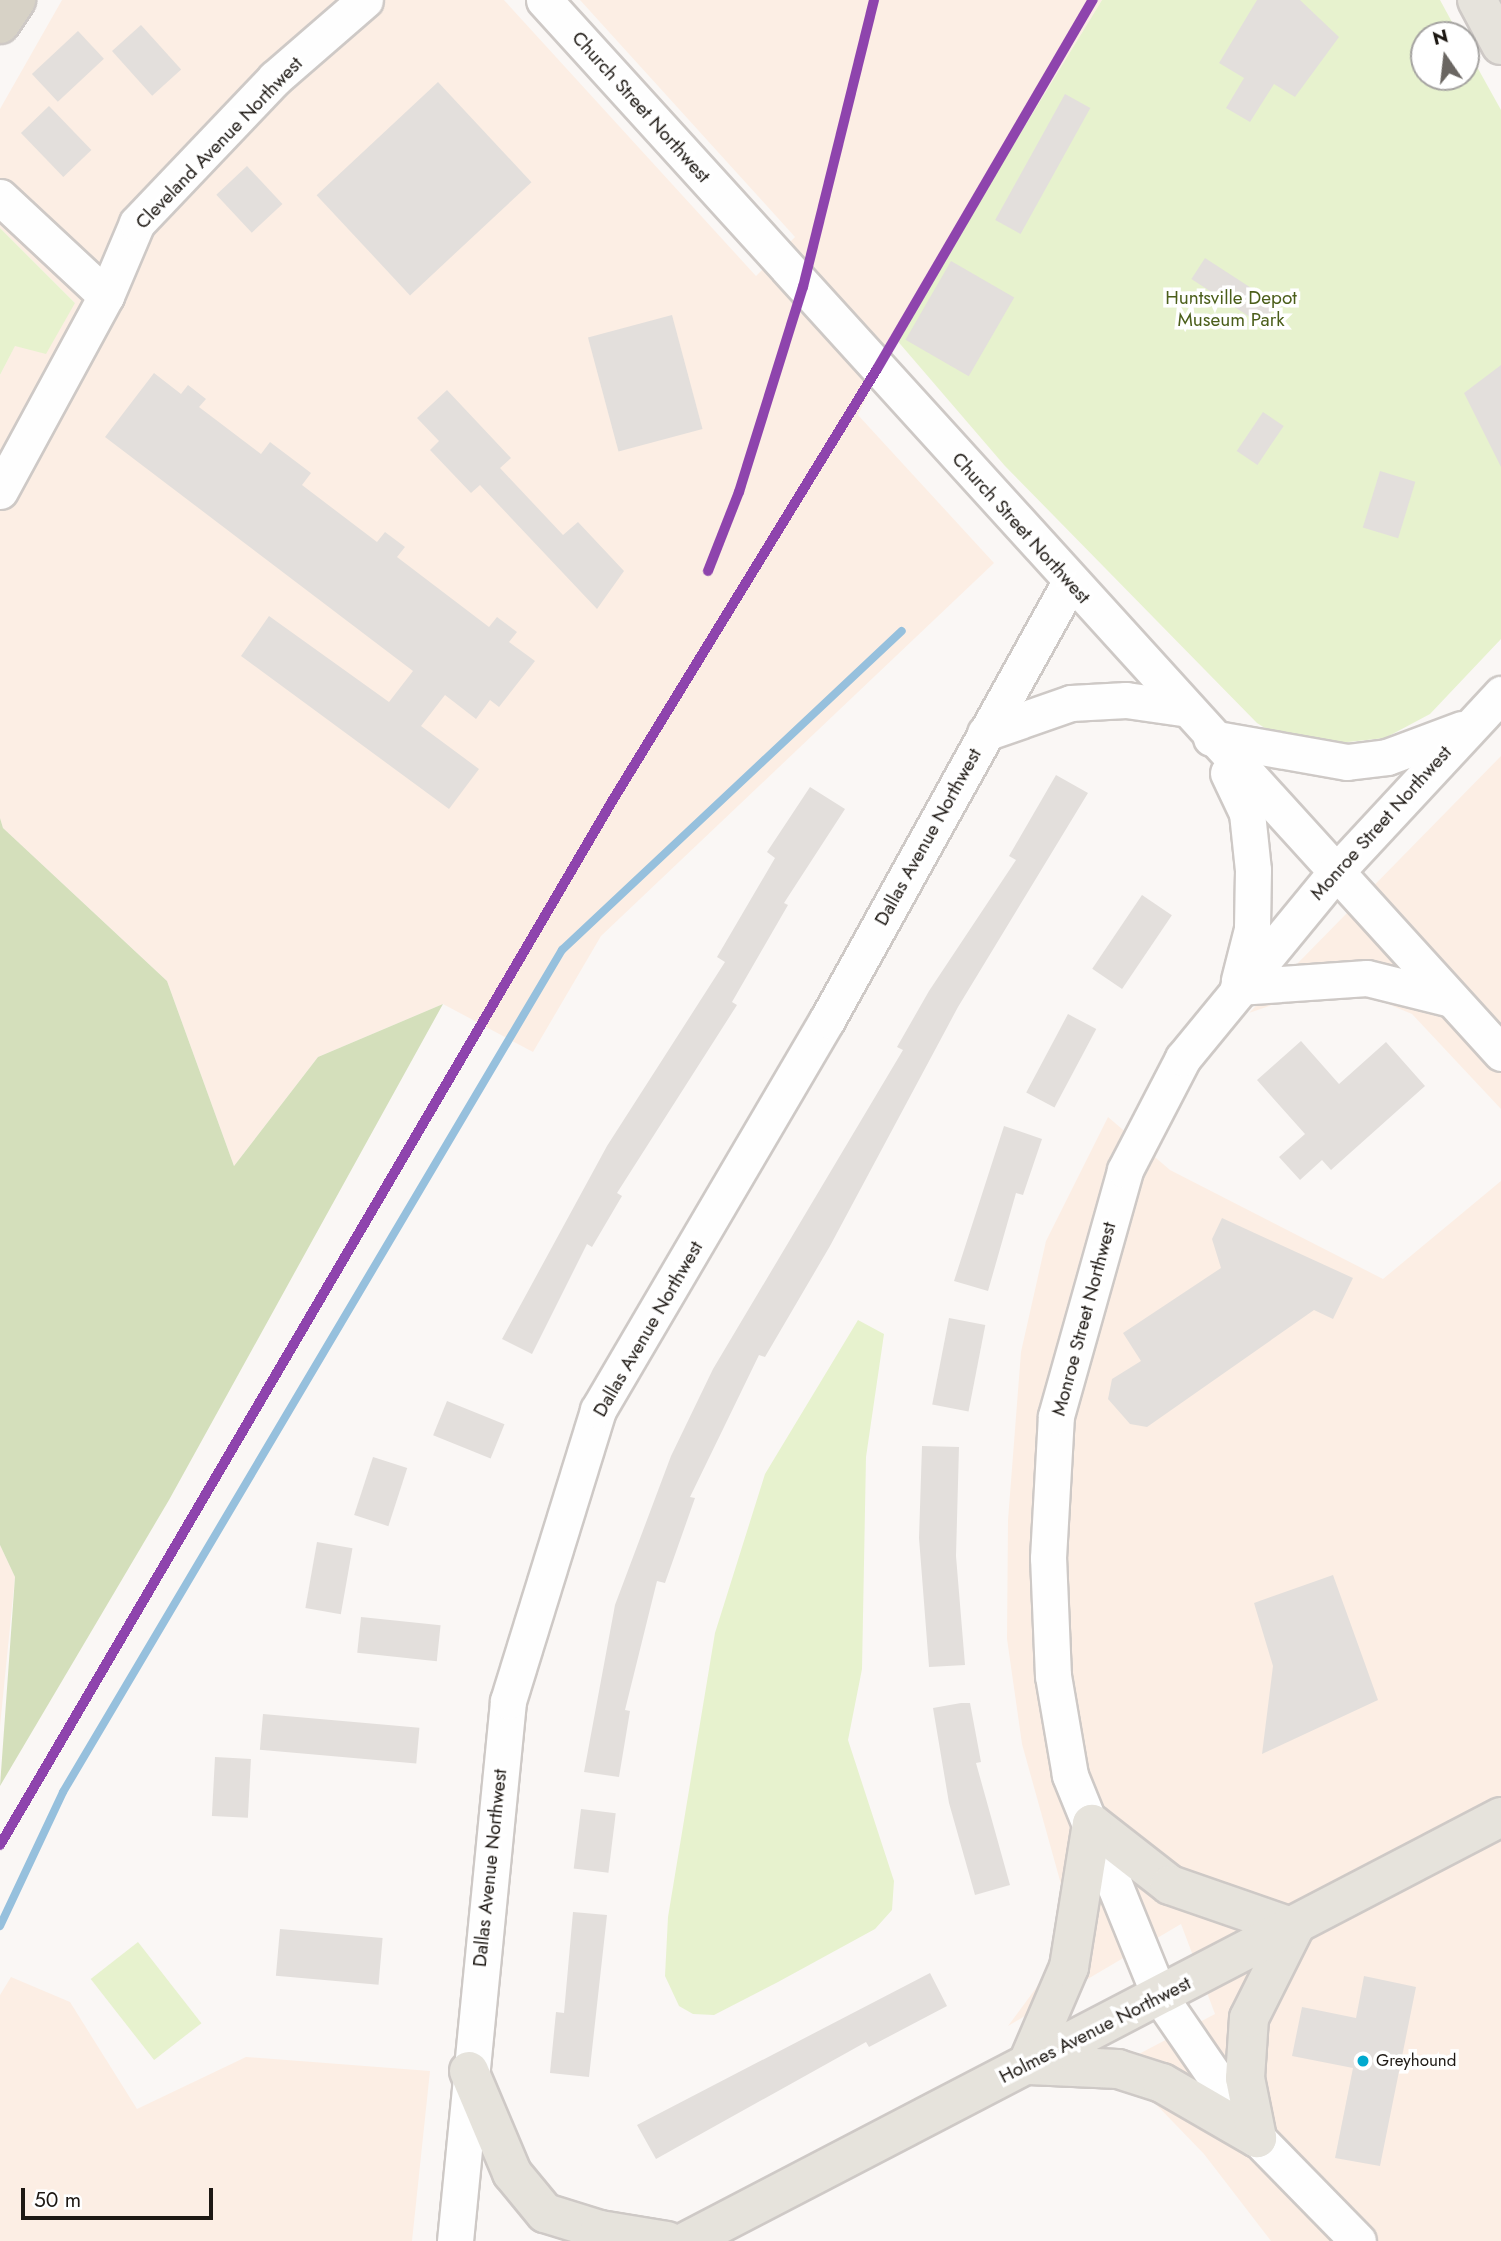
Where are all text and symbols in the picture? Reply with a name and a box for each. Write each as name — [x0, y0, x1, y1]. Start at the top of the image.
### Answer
north arrow — [1410, 21, 1480, 91]
text: N — [1430, 22, 1451, 52]
street label: Church Street Northwest — [567, 27, 715, 187]
street label: Cleveland Avenue Northwest — [131, 52, 307, 234]
park label: Huntsville Depot Museum Park — [1165, 287, 1297, 331]
street label: Church Street Northwest — [947, 448, 1095, 608]
street label: Monroe Street Northwest — [1306, 741, 1456, 905]
street label: Dallas Avenue Northwest — [870, 745, 986, 929]
street label: Monroe Street Northwest — [1047, 1220, 1121, 1418]
street label: Dallas Avenue Northwest — [588, 1237, 708, 1421]
street label: Dallas Avenue Northwest — [468, 1768, 512, 1968]
street label: Holmes Avenue Northwest — [995, 1972, 1195, 2088]
place label: Greyhound — [1376, 2051, 1456, 2071]
marker: Greyhound — [1356, 2054, 1370, 2068]
scale bar — [24, 2174, 217, 2218]
text: 50 m — [34, 2185, 81, 2215]

